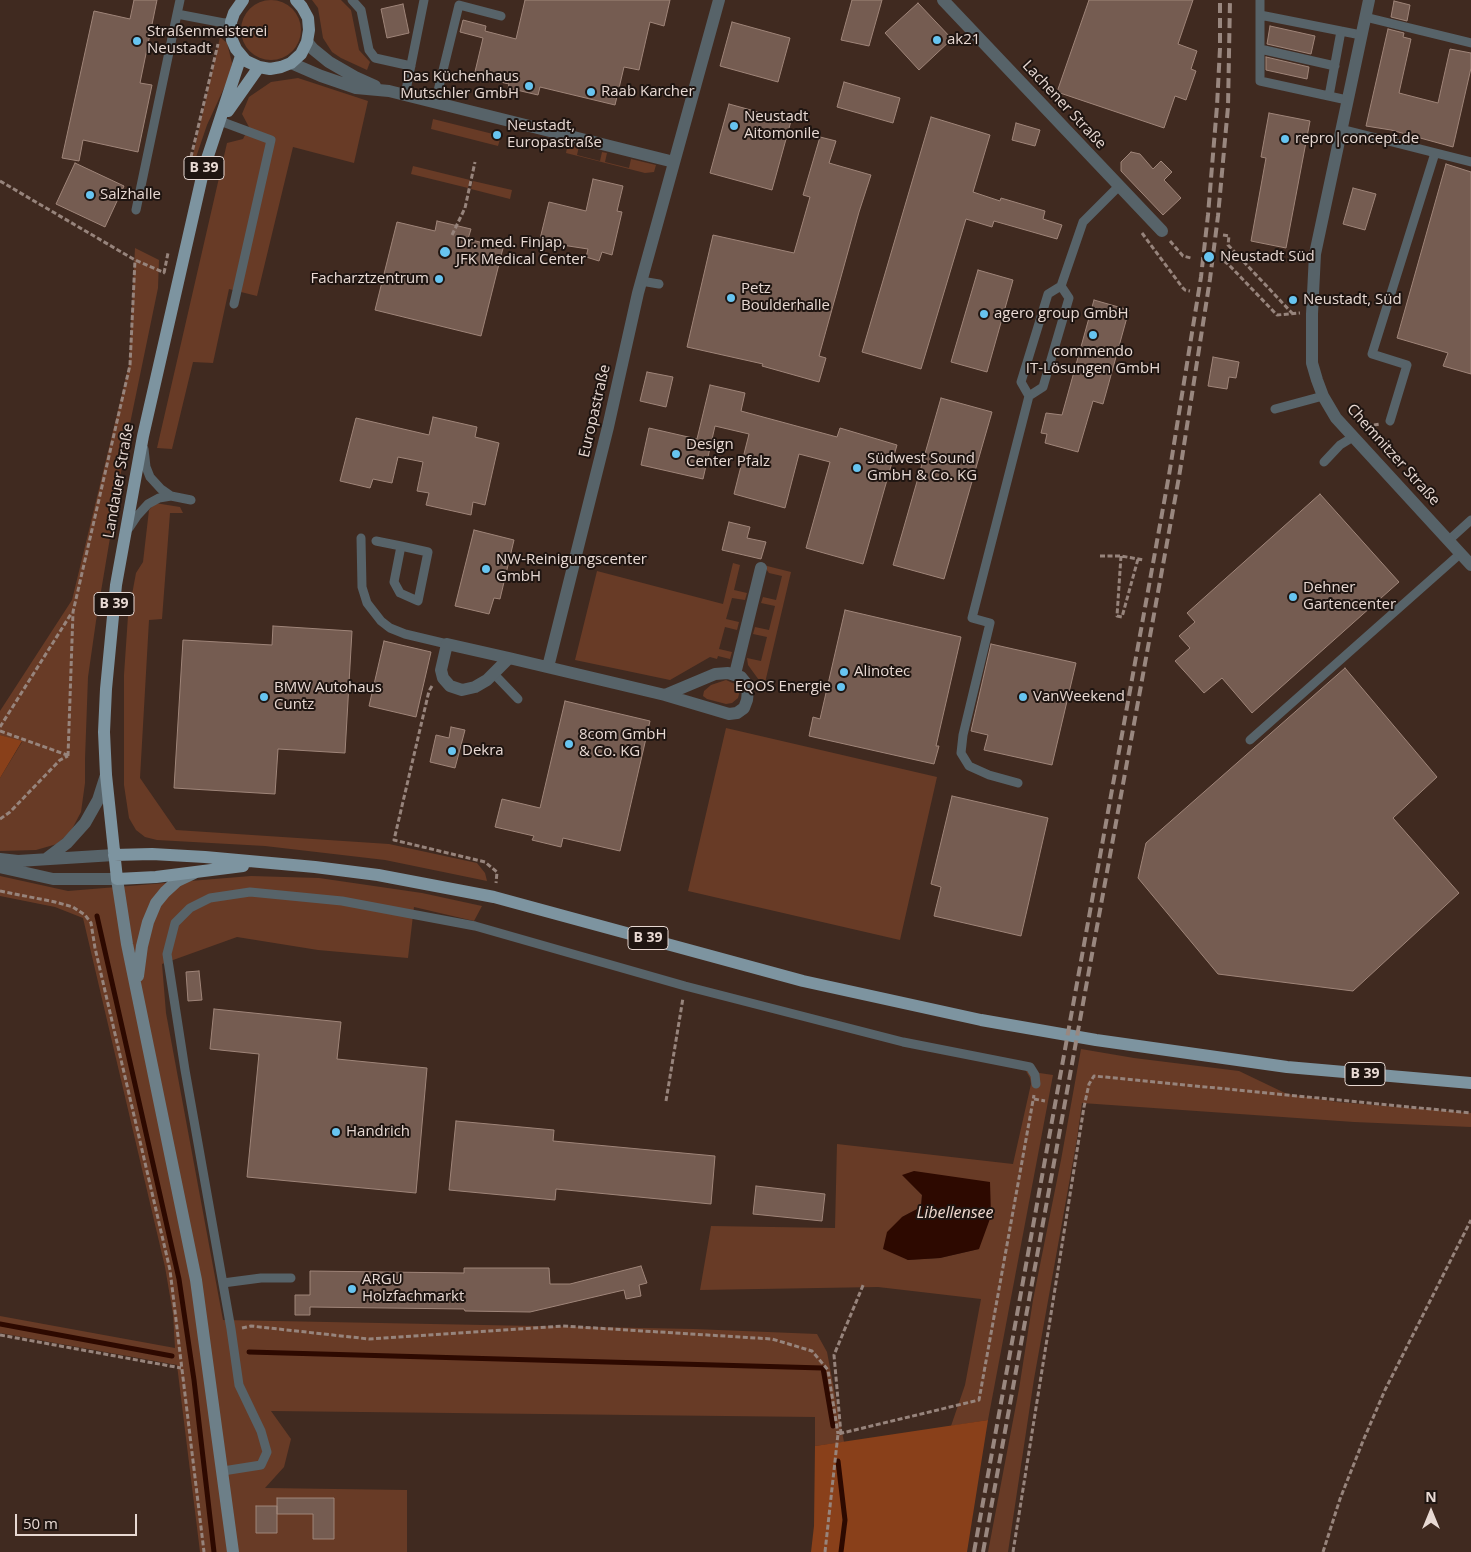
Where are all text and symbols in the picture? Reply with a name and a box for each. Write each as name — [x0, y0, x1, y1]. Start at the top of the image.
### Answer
place label: Straßenmeisterei Neustadt — [147, 23, 267, 58]
place label: ak21 — [947, 31, 980, 49]
marker: ak21 — [931, 34, 943, 46]
marker: Straßenmeisterei Neustadt — [131, 35, 143, 47]
street label: Lachener Straße — [1018, 57, 1110, 153]
place label: Das Küchenhaus Mutschler GmbH — [400, 68, 519, 103]
marker: Das Küchenhaus Mutschler GmbH — [523, 80, 535, 92]
place label: Raab Karcher — [601, 83, 695, 101]
marker: Raab Karcher — [585, 86, 597, 98]
place label: Neustadt Aitomonile — [744, 108, 820, 143]
place label: Neustadt, Europastraße — [507, 117, 602, 152]
marker: Neustadt Aitomonile — [728, 120, 740, 132]
marker: Neustadt, Europastraße — [491, 129, 503, 141]
place label: repro|concept.de — [1295, 130, 1419, 148]
marker: repro|concept.de — [1279, 133, 1291, 145]
road number: B 39 — [184, 156, 224, 180]
place label: Salzhalle — [100, 186, 161, 204]
marker: Salzhalle — [84, 189, 96, 201]
place label: Dr. med. Finjap, JFK Medical Center — [456, 234, 586, 269]
marker: Dr. med. Finjap, JFK Medical Center — [438, 245, 452, 259]
place label: Neustadt Süd — [1220, 248, 1315, 266]
marker: Neustadt Süd — [1202, 250, 1216, 264]
place label: Facharztzentrum — [310, 270, 429, 288]
marker: Facharztzentrum — [433, 273, 445, 285]
place label: Petz Boulderhalle — [741, 280, 830, 315]
place label: Neustadt, Süd — [1303, 291, 1402, 309]
marker: Petz Boulderhalle — [725, 292, 737, 304]
marker: Neustadt, Süd — [1287, 294, 1299, 306]
place label: agero group GmbH — [994, 305, 1129, 323]
marker: agero group GmbH — [978, 308, 990, 320]
marker: commendo IT-Lösungen GmbH — [1087, 329, 1099, 341]
place label: commendo IT-Lösungen GmbH — [1026, 343, 1160, 378]
street label: Europastraße — [576, 363, 614, 459]
street label: Chemnitzer Straße — [1343, 400, 1443, 510]
street label: Landauer Straße — [100, 422, 138, 540]
place label: Design Center Pfalz — [686, 436, 770, 471]
marker: Design Center Pfalz — [670, 448, 682, 460]
place label: Südwest Sound GmbH & Co. KG — [867, 450, 977, 485]
marker: Südwest Sound GmbH & Co. KG — [851, 462, 863, 474]
place label: NW-Reinigungscenter GmbH — [496, 551, 647, 586]
marker: NW-Reinigungscenter GmbH — [480, 563, 492, 575]
place label: Dehner Gartencenter — [1303, 579, 1396, 614]
marker: Dehner Gartencenter — [1287, 591, 1299, 603]
road number: B 39 — [94, 592, 134, 616]
place label: Alinotec — [854, 663, 910, 681]
marker: Alinotec — [838, 666, 850, 678]
place label: EQOS Energie — [735, 678, 831, 696]
place label: BMW Autohaus Cuntz — [274, 679, 382, 714]
marker: EQOS Energie — [835, 681, 847, 693]
place label: VanWeekend — [1033, 688, 1125, 706]
marker: BMW Autohaus Cuntz — [258, 691, 270, 703]
marker: VanWeekend — [1017, 691, 1029, 703]
place label: 8com GmbH & Co. KG — [579, 726, 667, 761]
marker: 8com GmbH & Co. KG — [563, 738, 575, 750]
place label: Dekra — [462, 742, 504, 760]
marker: Dekra — [446, 745, 458, 757]
road number: B 39 — [628, 926, 668, 950]
road number: B 39 — [1345, 1062, 1385, 1086]
place label: Handrich — [346, 1123, 410, 1141]
marker: Handrich — [330, 1126, 342, 1138]
water label: Libellensee — [916, 1203, 994, 1223]
place label: ARGU Holzfachmarkt — [362, 1271, 464, 1306]
marker: ARGU Holzfachmarkt — [346, 1283, 358, 1295]
north arrow — [1406, 1487, 1456, 1537]
text: N — [1425, 1487, 1437, 1506]
scale bar — [18, 1504, 140, 1536]
text: 50 m — [23, 1513, 58, 1533]

